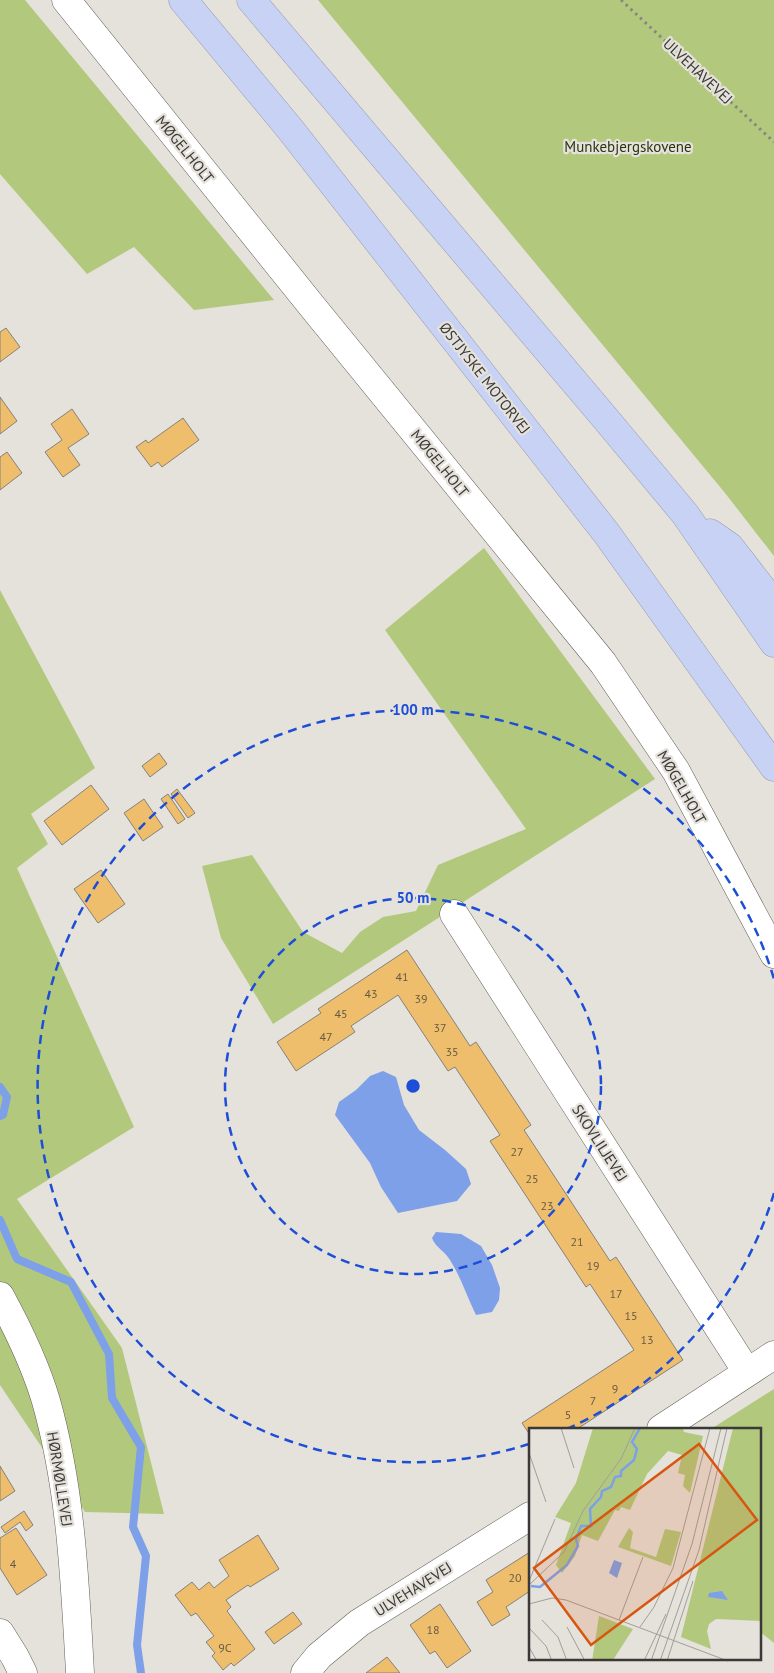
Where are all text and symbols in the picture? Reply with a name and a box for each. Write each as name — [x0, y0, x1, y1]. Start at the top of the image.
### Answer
street label: ULVEHAVEVEJ — [659, 34, 737, 108]
street label: MØGELHOLT — [152, 111, 219, 187]
park label: Munkebjergskovene — [564, 137, 692, 156]
street label: ØSTJYSKE MOTORVEJ — [435, 318, 535, 438]
street label: MØGELHOLT — [407, 425, 474, 501]
text: 100 m — [392, 700, 434, 719]
street label: MØGELHOLT — [653, 747, 711, 828]
text: 50 m — [397, 888, 429, 907]
house number: 41 — [395, 969, 409, 984]
house number: 43 — [364, 986, 378, 1001]
house number: 39 — [414, 991, 428, 1006]
house number: 45 — [334, 1006, 348, 1021]
house number: 37 — [433, 1020, 447, 1035]
house number: 47 — [319, 1029, 333, 1044]
house number: 35 — [445, 1044, 459, 1059]
centre of rings — [404, 1077, 422, 1095]
street label: SKOVLILJEVEJ — [568, 1101, 632, 1185]
house number: 27 — [510, 1144, 524, 1159]
house number: 25 — [525, 1171, 539, 1186]
house number: 23 — [540, 1198, 554, 1213]
house number: 21 — [570, 1234, 584, 1249]
house number: 19 — [586, 1258, 600, 1273]
house number: 17 — [609, 1286, 623, 1301]
house number: 15 — [624, 1308, 638, 1323]
house number: 13 — [640, 1332, 654, 1347]
house number: 9 — [612, 1381, 618, 1396]
house number: 7 — [590, 1393, 596, 1408]
house number: 5 — [565, 1407, 571, 1422]
inset map — [529, 1428, 762, 1660]
street label: HØRMØLLEVEJ — [43, 1430, 77, 1528]
house number: 4 — [10, 1556, 17, 1571]
street label: ULVEHAVEVEJ — [371, 1558, 455, 1620]
house number: 20 — [508, 1570, 522, 1585]
house number: 18 — [426, 1622, 440, 1637]
house number: 9C — [218, 1640, 232, 1655]

